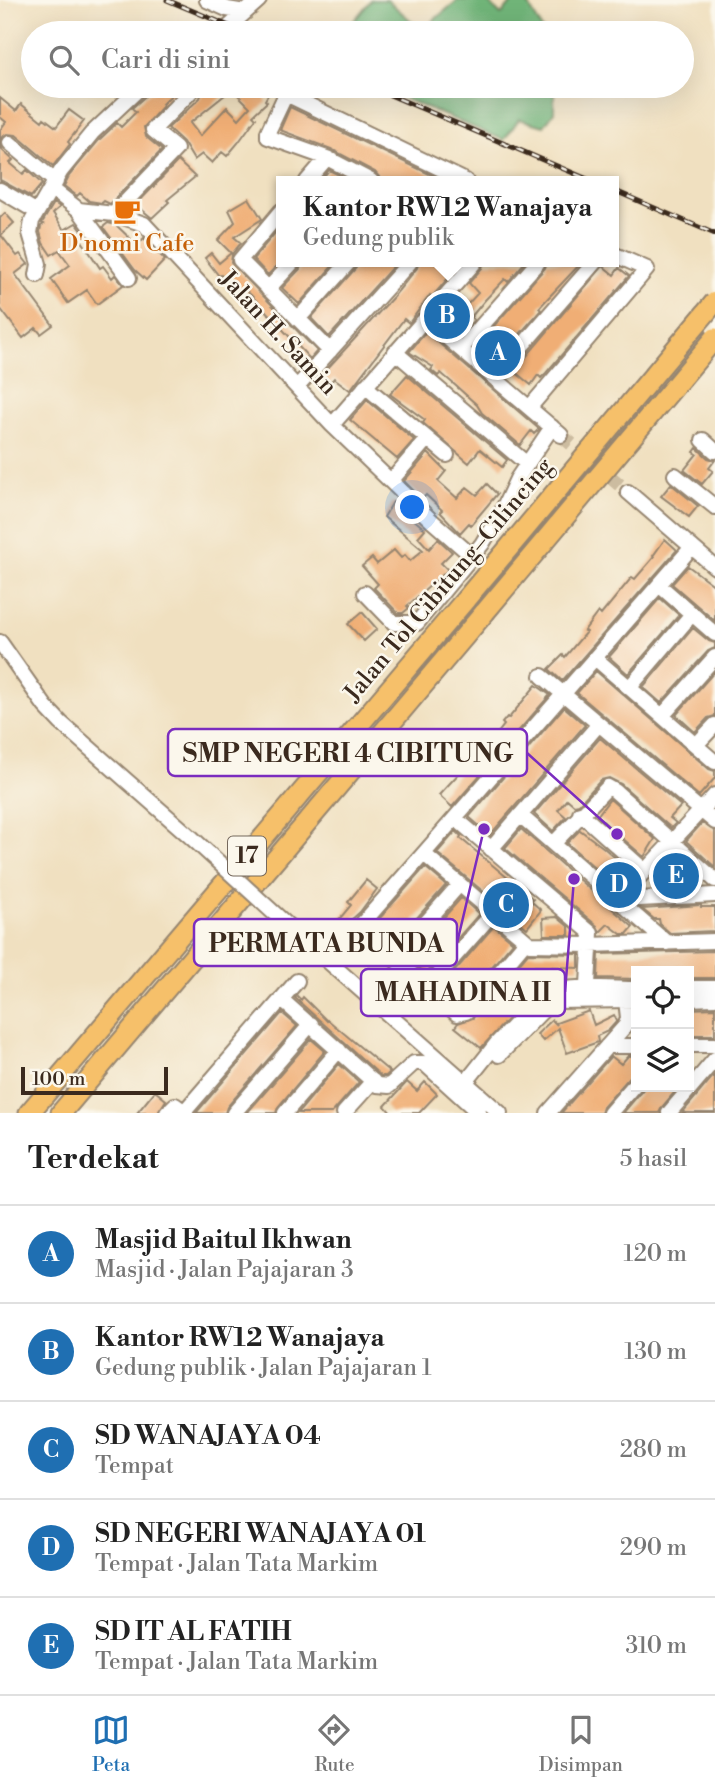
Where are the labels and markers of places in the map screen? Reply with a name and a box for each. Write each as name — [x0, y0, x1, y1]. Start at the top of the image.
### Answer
cafe icon: D'nomi Cafe — [112, 196, 142, 226]
place label: D'nomi Cafe — [60, 229, 194, 259]
pin: B — [424, 290, 470, 342]
pin: A — [475, 327, 521, 379]
callout: SMP NEGERI 4 CIBITUNG — [168, 729, 527, 776]
pin: E — [653, 850, 699, 902]
pin: D — [596, 859, 642, 911]
pin: C — [483, 879, 529, 931]
callout: PERMATA BUNDA — [194, 919, 457, 966]
callout: MAHADINA II — [361, 969, 565, 1016]

